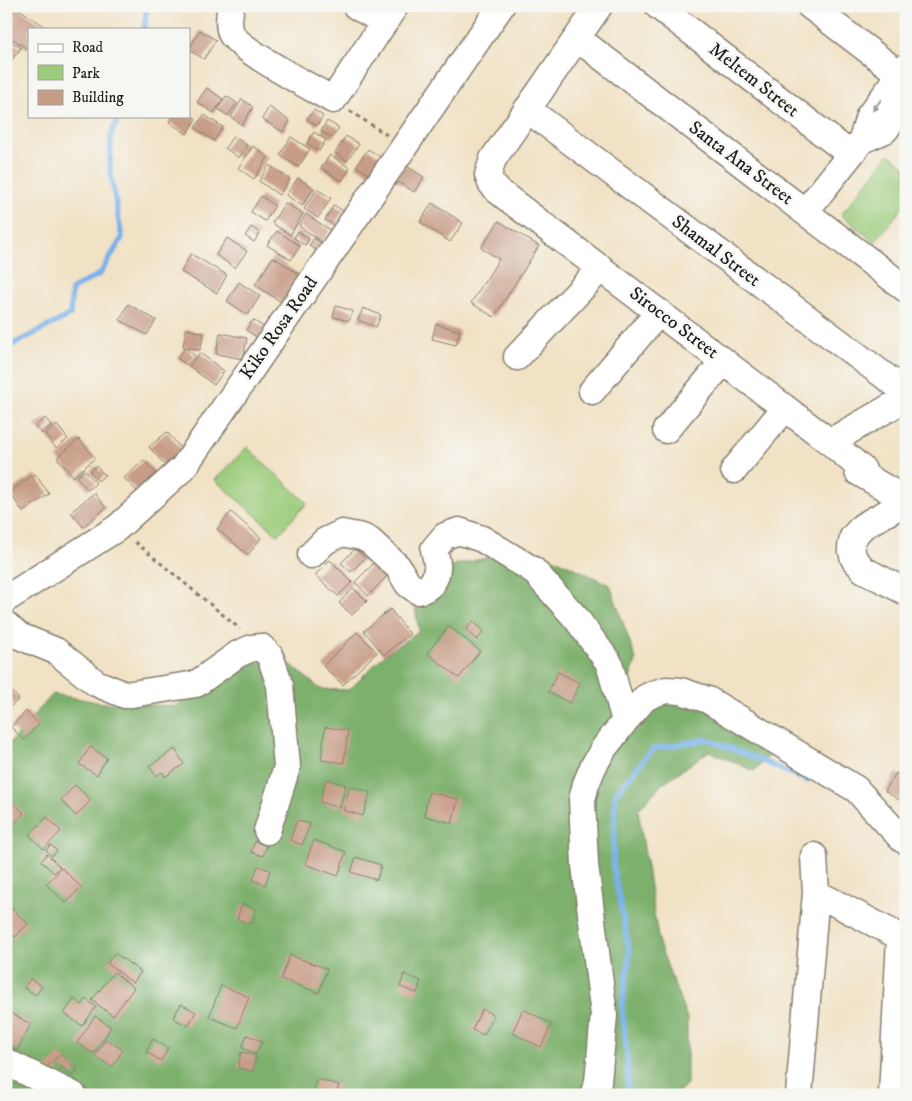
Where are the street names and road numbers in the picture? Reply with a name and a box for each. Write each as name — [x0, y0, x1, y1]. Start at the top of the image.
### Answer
street label: Meltem Street — [704, 38, 804, 122]
street label: Santa Ana Street — [684, 116, 798, 210]
street label: Shamal Street — [667, 210, 765, 292]
street label: Kiko Rosa Road — [235, 272, 323, 384]
street label: Sirocco Street — [625, 282, 723, 364]

